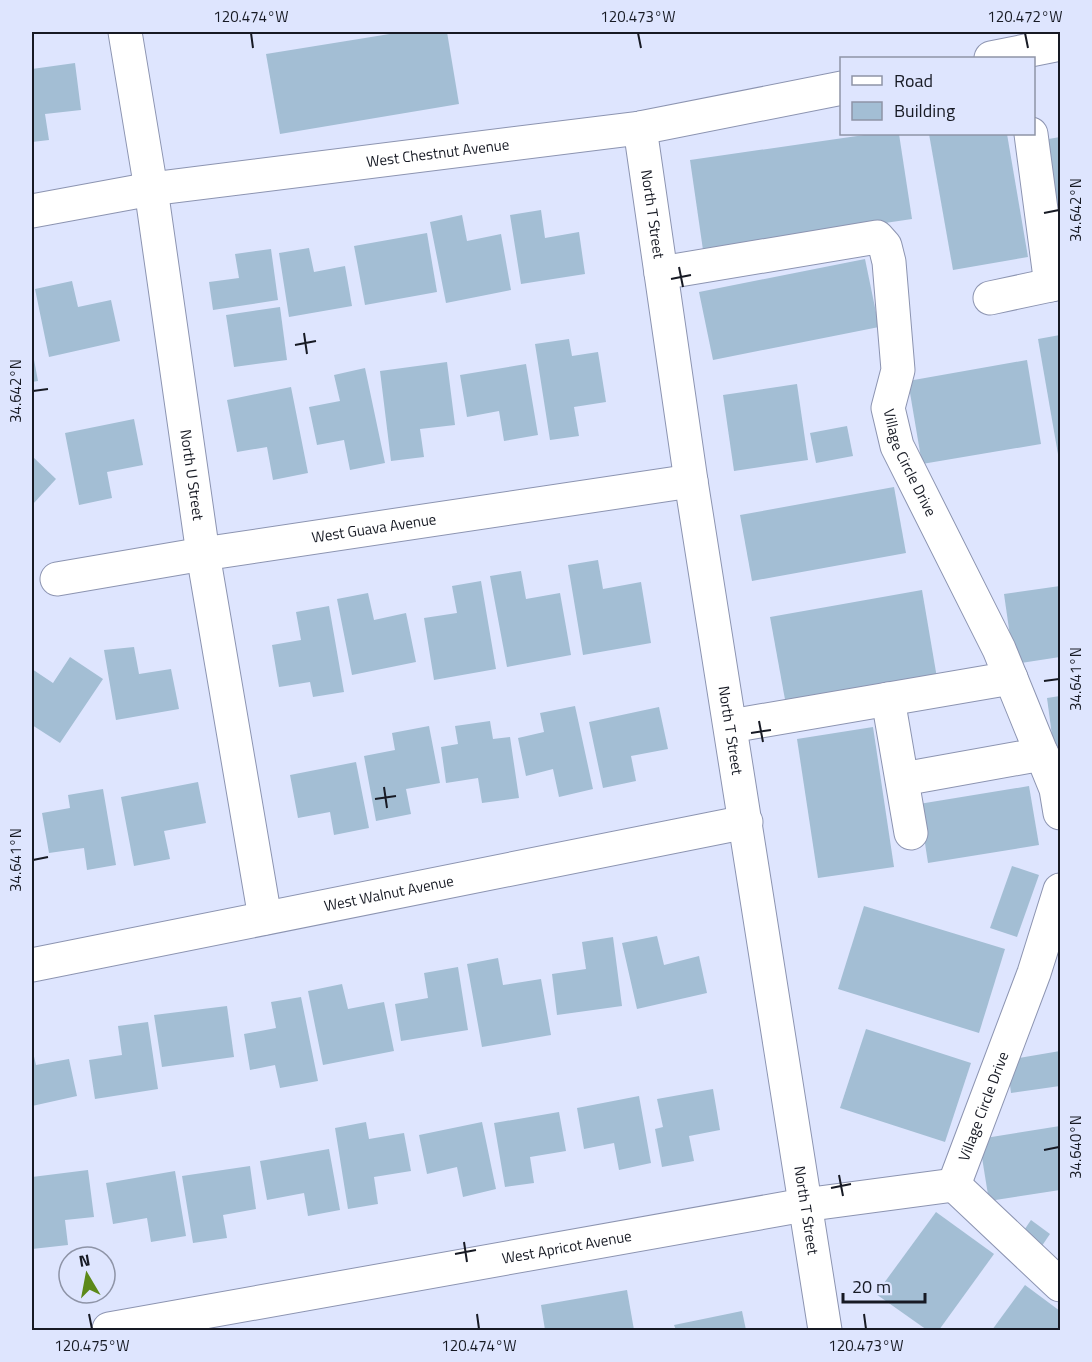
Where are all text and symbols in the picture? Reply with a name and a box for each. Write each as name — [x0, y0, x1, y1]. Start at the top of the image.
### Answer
text: 120.474°W — [213, 5, 289, 28]
text: 120.473°W — [600, 5, 676, 28]
text: 120.472°W — [987, 5, 1063, 28]
legend — [840, 57, 1035, 135]
text: Road — [894, 67, 933, 94]
text: Building — [894, 97, 955, 124]
street label: West Chestnut Avenue — [365, 132, 510, 173]
street label: North T Street — [635, 168, 671, 261]
text: 34.642°N — [1064, 178, 1087, 242]
text: 34.642°N — [4, 359, 27, 423]
street label: Village Circle Drive — [878, 406, 942, 520]
street label: North U Street — [174, 428, 210, 523]
street label: West Guava Avenue — [310, 507, 438, 549]
text: 34.641°N — [1064, 647, 1087, 711]
street label: North T Street — [712, 684, 749, 777]
text: 34.641°N — [4, 828, 27, 892]
street label: West Walnut Avenue — [322, 869, 456, 917]
street label: Village Circle Drive — [952, 1048, 1014, 1164]
text: 34.640°N — [1064, 1115, 1087, 1179]
street label: North T Street — [788, 1164, 825, 1257]
street label: West Apricot Avenue — [500, 1224, 633, 1270]
north arrow — [57, 1245, 117, 1305]
text: N — [77, 1247, 92, 1273]
scale bar — [843, 1266, 926, 1304]
text: 20 m — [852, 1273, 891, 1300]
text: 120.475°W — [54, 1334, 130, 1357]
text: 120.474°W — [441, 1334, 517, 1357]
text: 120.473°W — [828, 1334, 904, 1357]

